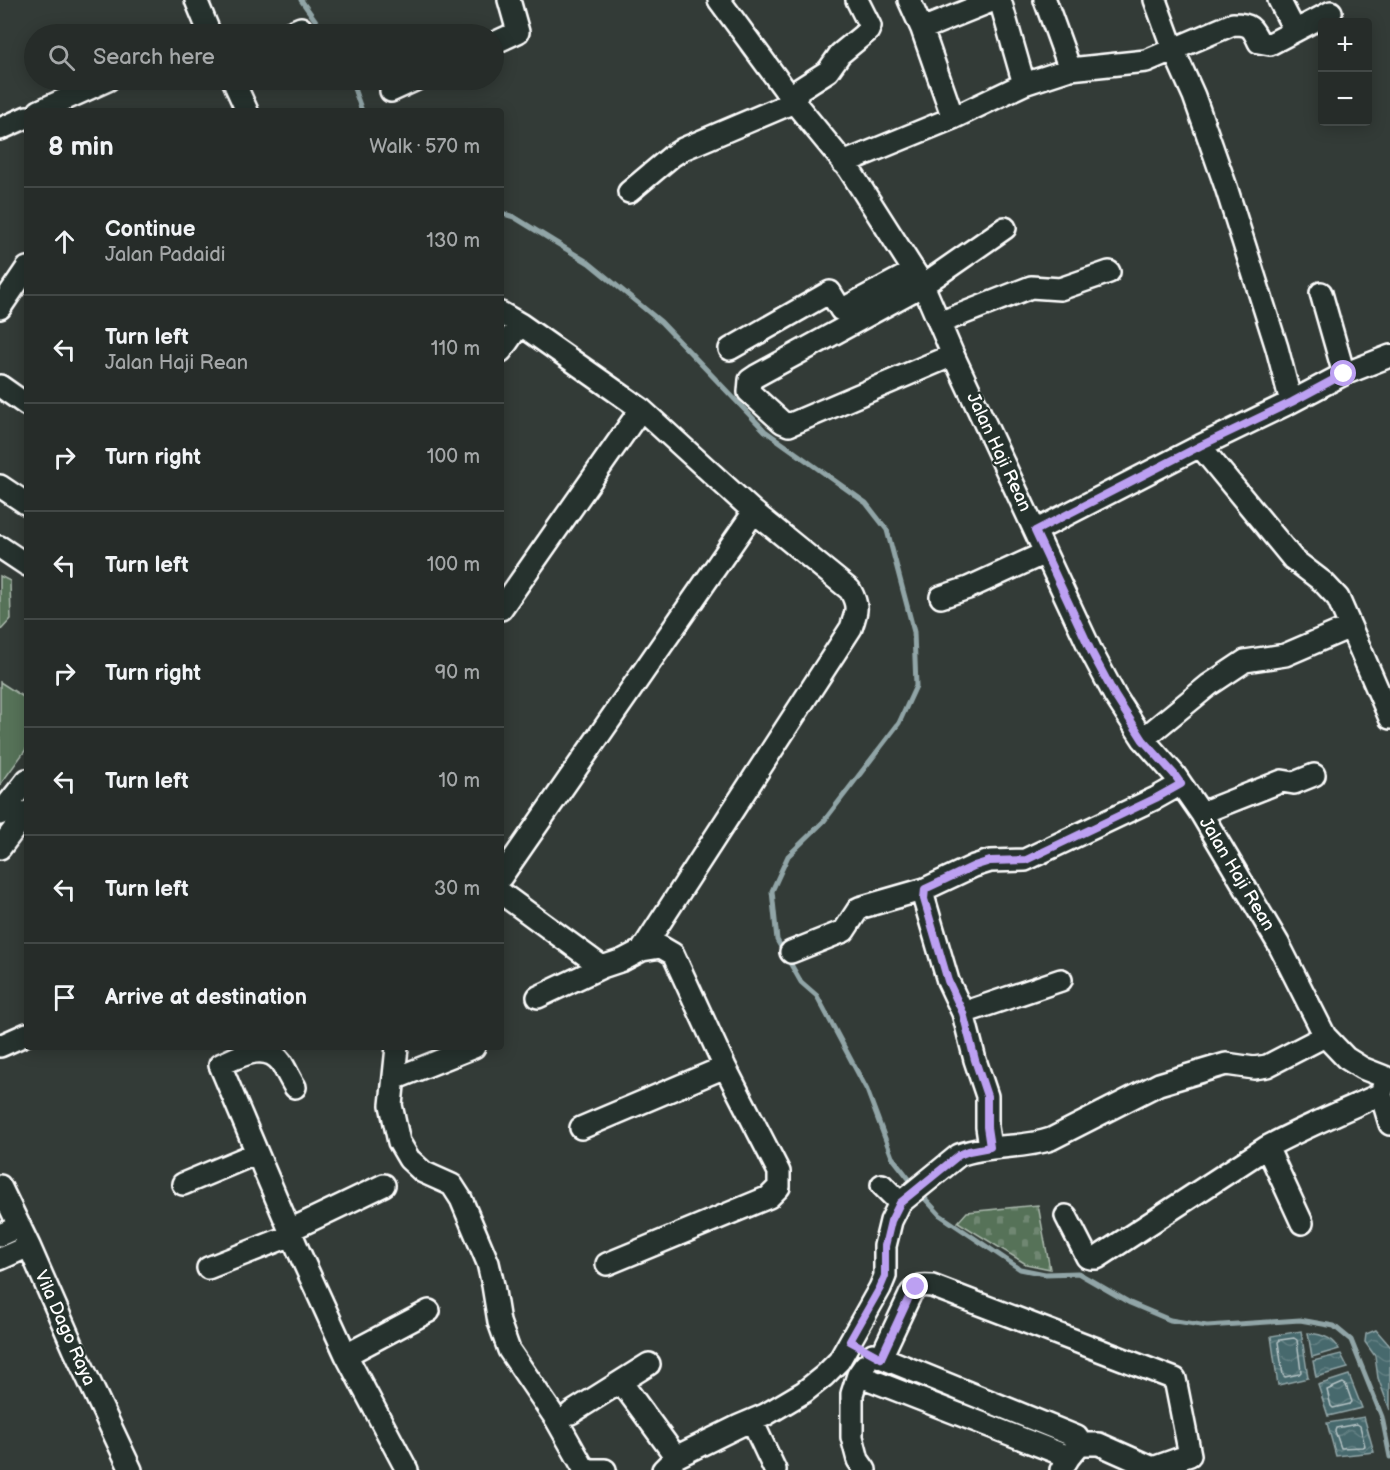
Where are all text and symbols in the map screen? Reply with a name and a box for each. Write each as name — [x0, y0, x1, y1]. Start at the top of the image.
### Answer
map controls — [1318, 18, 1372, 126]
button: + — [1318, 18, 1372, 72]
search box — [24, 24, 504, 90]
icon: search — [45, 41, 78, 74]
text: Search here — [93, 44, 215, 71]
button: − — [1318, 72, 1372, 126]
text: 8 min — [48, 132, 114, 163]
text: Walk · 570 m — [369, 135, 480, 159]
text: Continue — [105, 216, 195, 243]
icon: ahead — [48, 225, 81, 258]
text: 130 m — [426, 229, 480, 253]
text: Jalan Padaidi — [105, 243, 225, 267]
text: Turn left — [105, 324, 189, 351]
icon: left — [48, 333, 81, 366]
text: 110 m — [431, 337, 480, 361]
text: Jalan Haji Rean — [105, 351, 248, 375]
route start — [1330, 360, 1356, 386]
street label: Jalan Haji Rean — [962, 389, 1036, 515]
icon: right — [48, 441, 81, 474]
text: Turn right — [105, 444, 201, 471]
text: 100 m — [427, 445, 480, 469]
icon: left — [48, 549, 81, 582]
text: Turn left — [105, 552, 189, 579]
text: 100 m — [427, 553, 480, 577]
icon: right — [48, 657, 81, 690]
text: Turn right — [105, 660, 201, 687]
text: 90 m — [435, 661, 480, 685]
icon: left — [48, 765, 81, 798]
text: Turn left — [105, 768, 189, 795]
text: 10 m — [439, 769, 480, 793]
street label: Jalan Haji Rean — [1195, 813, 1279, 935]
icon: left — [48, 873, 81, 906]
text: Turn left — [105, 876, 189, 903]
text: 30 m — [434, 877, 480, 901]
icon: arrive — [48, 981, 81, 1014]
text: Arrive at destination — [105, 984, 307, 1011]
street label: Vila Dago Raya — [30, 1267, 100, 1389]
route end — [902, 1273, 928, 1299]

